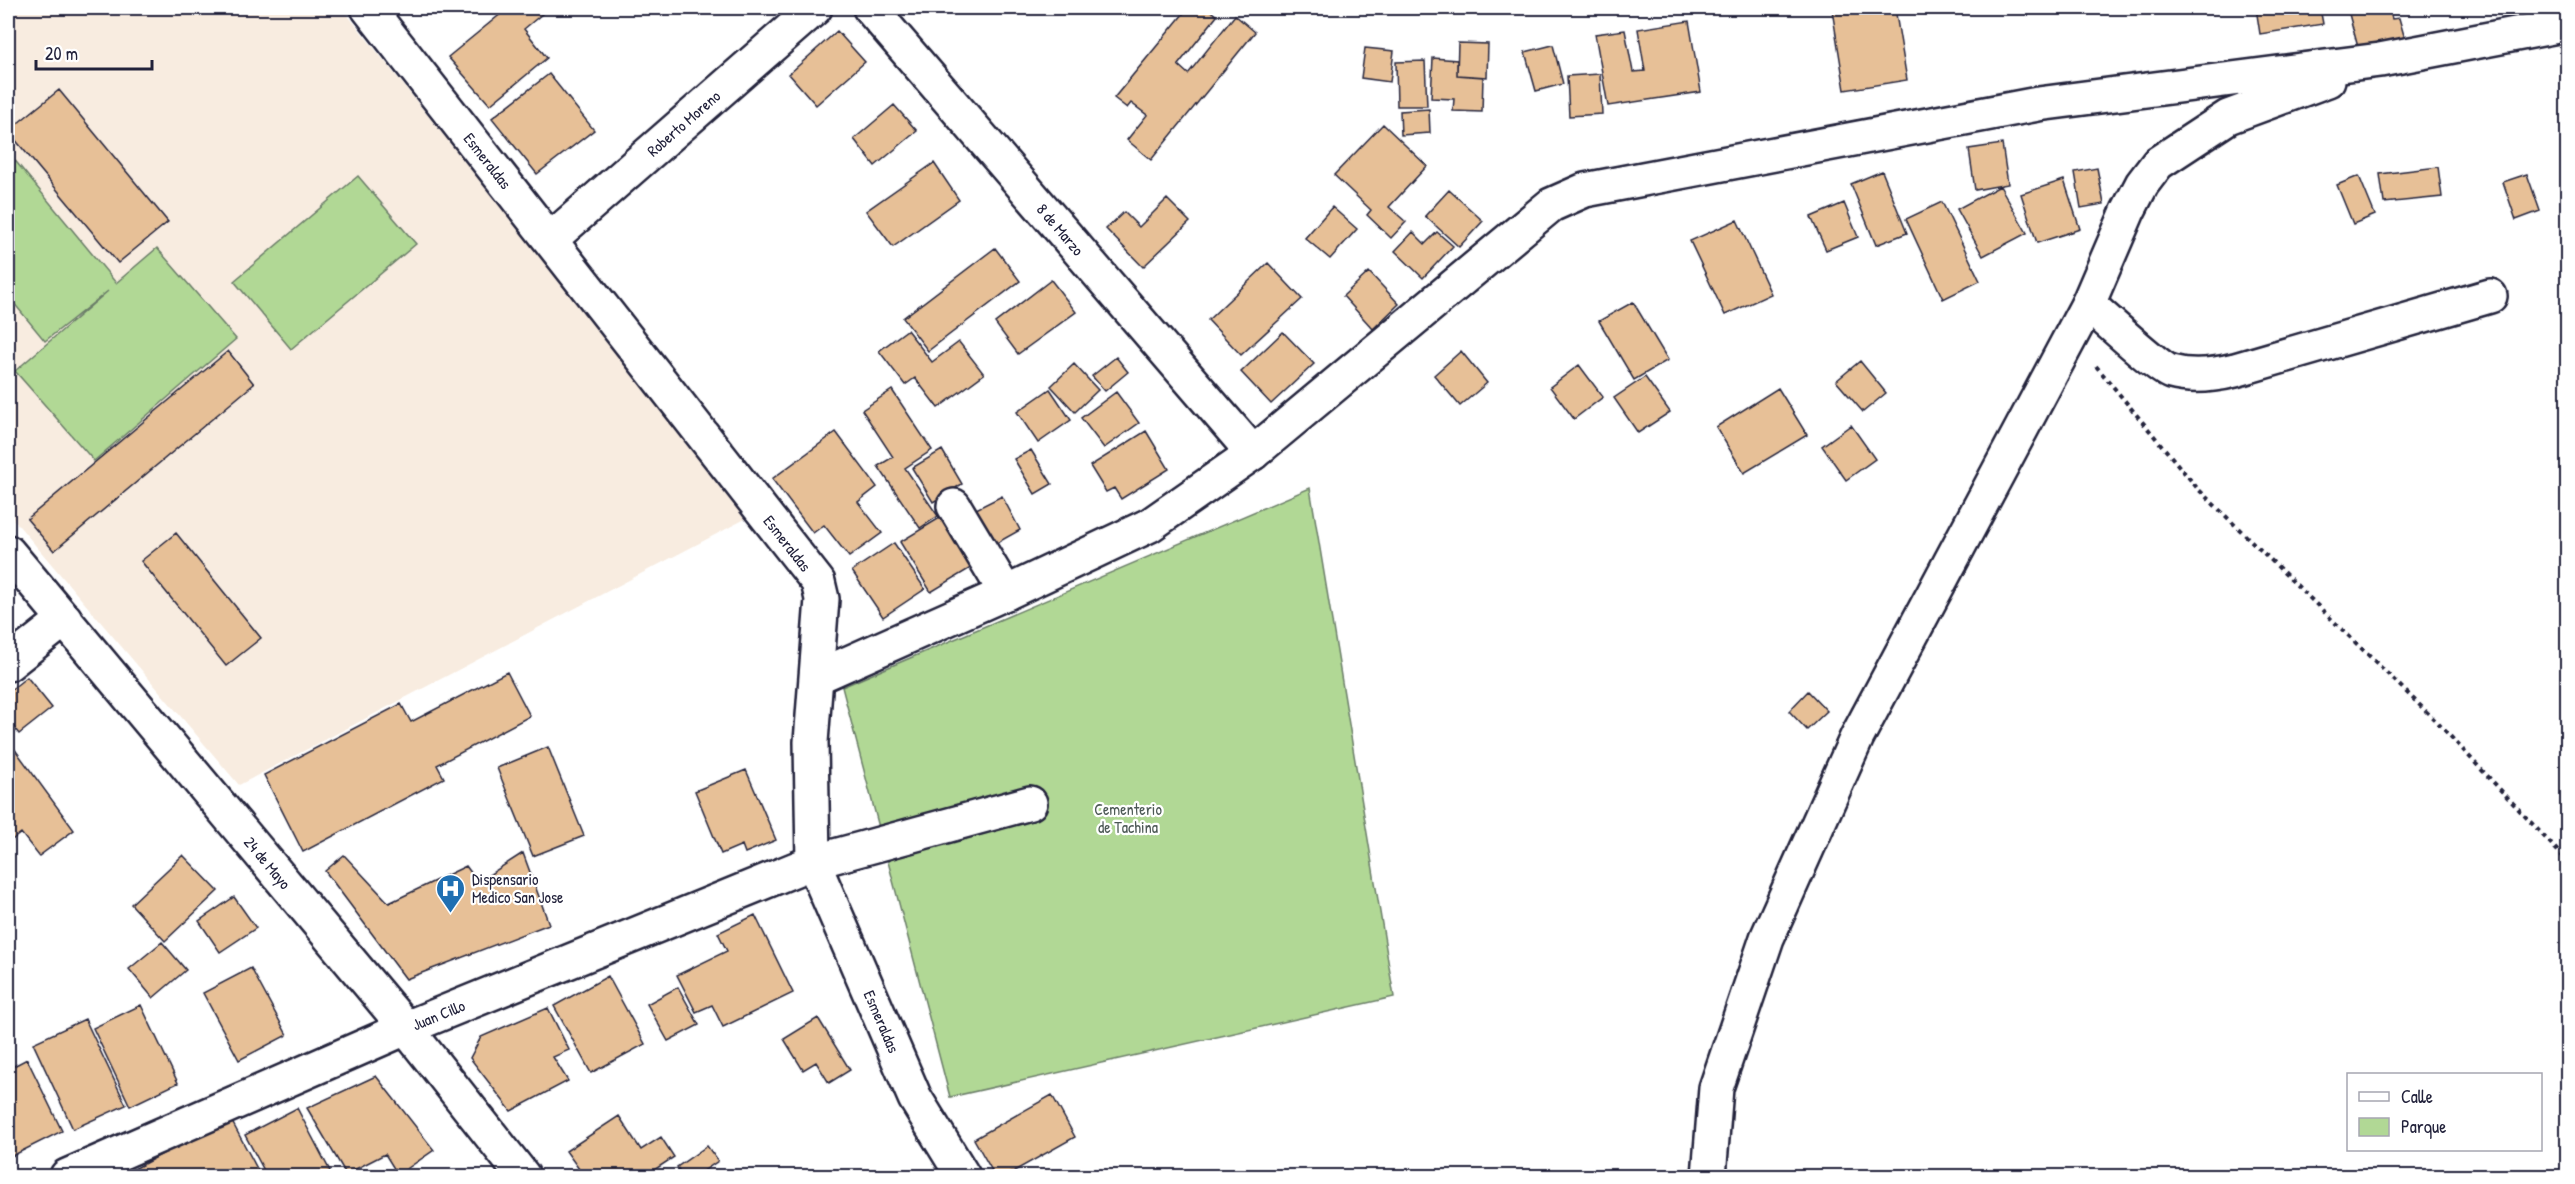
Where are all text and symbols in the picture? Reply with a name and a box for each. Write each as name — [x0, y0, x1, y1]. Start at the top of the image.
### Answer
scale bar — [36, 33, 152, 71]
text: 20 m — [45, 41, 78, 66]
street label: Roberto Moreno — [642, 85, 725, 161]
street label: Esmeraldas — [459, 128, 517, 193]
street label: 8 de Marzo — [1032, 199, 1089, 260]
street label: Esmeraldas — [759, 510, 817, 576]
park label: Cementerio de Tachina — [1094, 798, 1162, 838]
street label: 24 de Mayo — [239, 832, 297, 894]
place label: Dispensario Medico San Jose — [472, 868, 564, 908]
hospital icon: Dispensario Medico San Jose — [435, 872, 467, 914]
street label: Esmeraldas — [859, 987, 905, 1056]
street label: Juan Cillo — [409, 994, 469, 1035]
legend — [2347, 1073, 2542, 1151]
text: Calle — [2401, 1084, 2433, 1109]
text: Parque — [2401, 1114, 2446, 1139]

